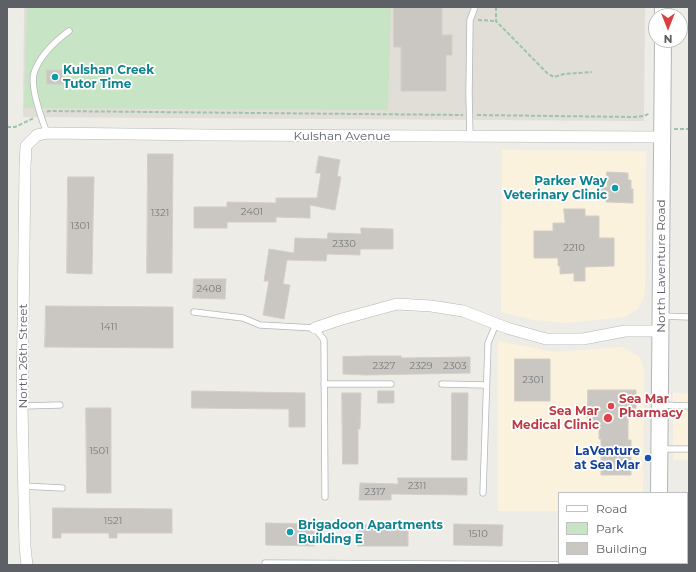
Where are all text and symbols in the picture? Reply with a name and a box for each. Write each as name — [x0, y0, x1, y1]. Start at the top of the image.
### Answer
north arrow — [648, 8, 688, 48]
text: N — [664, 32, 672, 46]
place label: Kulshan Creek Tutor Time — [63, 63, 154, 91]
marker: Kulshan Creek Tutor Time — [50, 72, 60, 82]
street label: Kulshan Avenue — [293, 129, 391, 143]
place label: Parker Way Veterinary Clinic — [503, 174, 607, 202]
marker: Parker Way Veterinary Clinic — [610, 183, 620, 193]
street label: North Laventure Road — [654, 199, 668, 333]
house number: 2401 — [241, 206, 263, 218]
house number: 1321 — [151, 207, 169, 219]
house number: 1301 — [70, 220, 90, 232]
house number: 2330 — [332, 238, 356, 250]
house number: 2210 — [563, 242, 585, 254]
house number: 2408 — [196, 283, 222, 295]
street label: North 26th Street — [16, 304, 30, 408]
house number: 1411 — [100, 321, 118, 333]
house number: 2327 — [373, 360, 395, 372]
house number: 2329 — [409, 360, 433, 372]
house number: 2303 — [443, 360, 467, 372]
house number: 2301 — [522, 374, 544, 386]
place label: Sea Mar Pharmacy — [619, 392, 683, 420]
marker: Sea Mar Pharmacy — [606, 401, 616, 411]
place label: Sea Mar Medical Clinic — [512, 404, 599, 432]
marker: Sea Mar Medical Clinic — [602, 412, 614, 424]
place label: LaVenture at Sea Mar — [574, 444, 640, 472]
house number: 1501 — [89, 445, 109, 457]
marker: LaVenture at Sea Mar — [643, 453, 653, 463]
house number: 2311 — [408, 480, 426, 492]
house number: 2317 — [365, 486, 385, 498]
legend — [558, 492, 688, 564]
text: Road — [596, 501, 627, 516]
house number: 1521 — [104, 515, 122, 527]
place label: Brigadoon Apartments Building E — [298, 518, 443, 546]
text: Park — [596, 521, 623, 536]
marker: Brigadoon Apartments Building E — [285, 527, 295, 537]
house number: 1510 — [468, 528, 488, 540]
text: Building — [596, 541, 647, 556]

